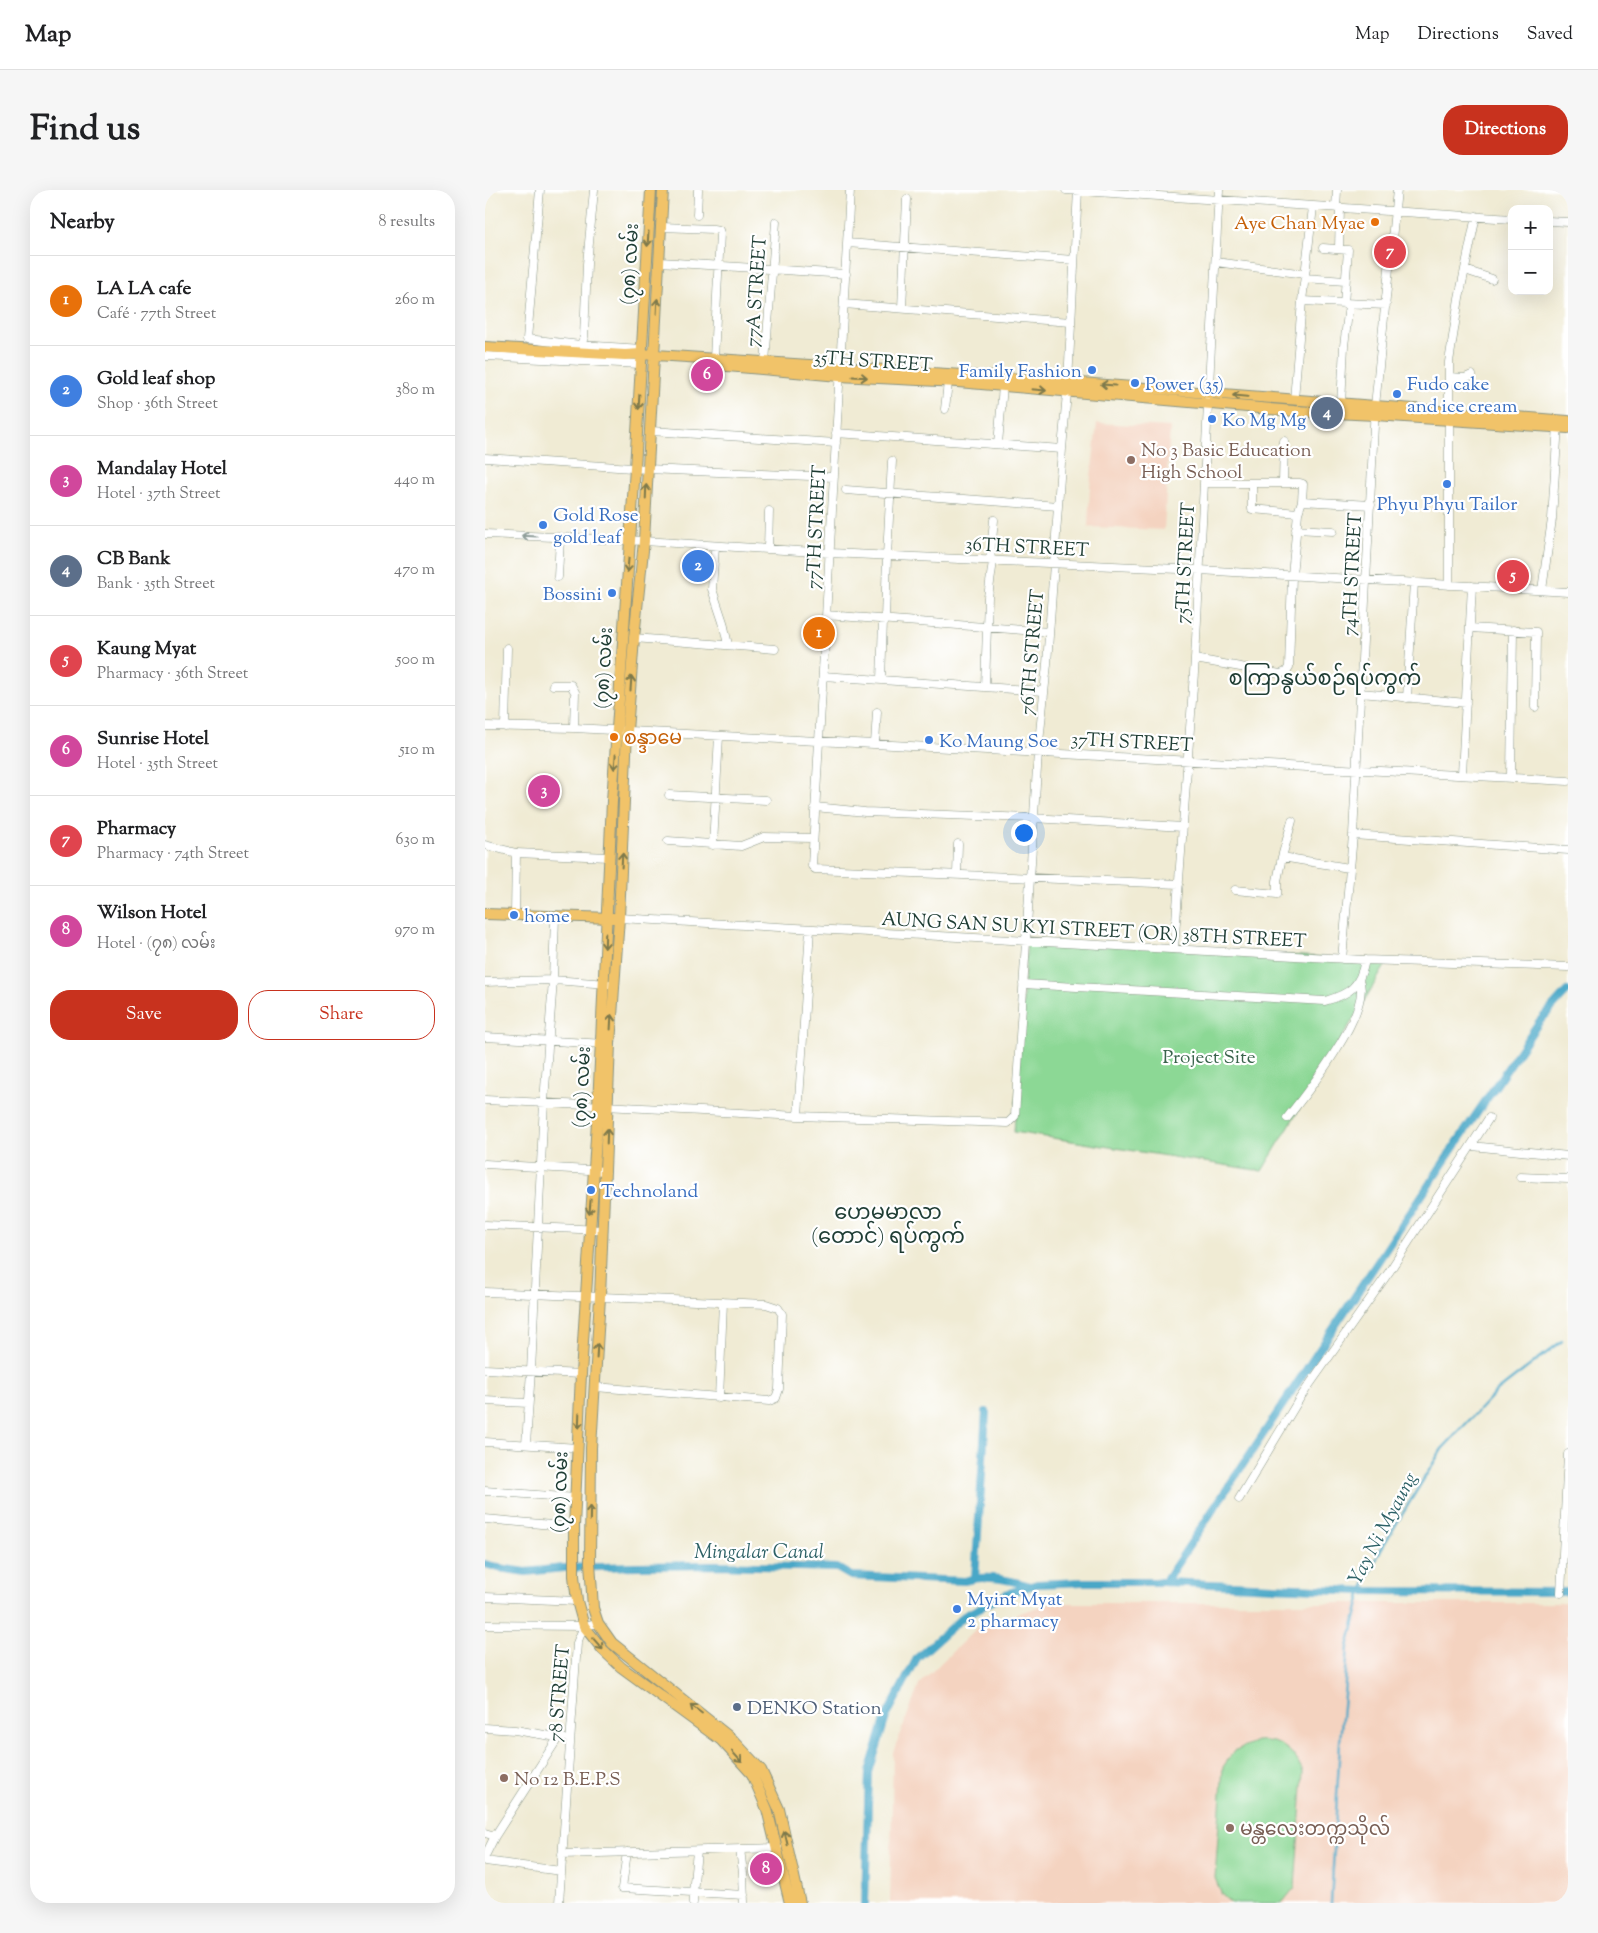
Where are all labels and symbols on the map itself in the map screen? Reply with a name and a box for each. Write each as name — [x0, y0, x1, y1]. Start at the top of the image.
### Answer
place label: Aye Chan Myae — [1234, 211, 1365, 238]
marker: Aye Chan Myae — [1369, 216, 1381, 228]
street label: (၇၈) လမ်း — [613, 222, 647, 306]
one-way arrow — [643, 230, 653, 246]
pin: 7 — [1374, 233, 1406, 271]
street label: 77A STREET — [740, 234, 775, 348]
one-way arrow — [653, 298, 662, 314]
street label: 35TH STREET — [812, 345, 933, 380]
pin: 6 — [691, 356, 723, 394]
place label: Family Fashion — [959, 359, 1082, 386]
marker: Family Fashion — [1086, 364, 1098, 376]
place label: Power (35) — [1145, 372, 1224, 399]
place label: Fudo cake and ice cream — [1407, 372, 1518, 421]
one-way arrow — [852, 373, 868, 382]
marker: Power (35) — [1129, 377, 1141, 389]
one-way arrow — [1101, 381, 1117, 390]
one-way arrow — [1031, 385, 1047, 395]
marker: Fudo cake and ice cream — [1391, 388, 1403, 400]
one-way arrow — [1232, 391, 1248, 400]
one-way arrow — [634, 394, 643, 410]
pin: 4 — [1311, 394, 1343, 432]
place label: Ko Mg Mg — [1222, 408, 1306, 435]
marker: Ko Mg Mg — [1206, 413, 1218, 425]
place label: No 3 Basic Education High School — [1141, 438, 1312, 487]
marker: No 3 Basic Education High School — [1125, 454, 1137, 466]
street label: 77TH STREET — [801, 464, 834, 590]
marker: Phyu Phyu Tailor — [1441, 478, 1453, 490]
one-way arrow — [642, 484, 651, 500]
place label: Phyu Phyu Tailor — [1377, 492, 1517, 519]
street label: 75TH STREET — [1170, 502, 1203, 624]
place label: Gold Rose gold leaf — [553, 503, 639, 552]
street label: 74TH STREET — [1337, 512, 1370, 636]
marker: Gold Rose gold leaf — [537, 519, 549, 531]
one-way arrow — [521, 532, 537, 541]
street label: 36TH STREET — [964, 532, 1089, 565]
pin: 2 — [682, 547, 714, 585]
one-way arrow — [623, 556, 633, 572]
pin: 5 — [1497, 557, 1529, 595]
place label: Bossini — [543, 582, 602, 609]
marker: Bossini — [606, 587, 618, 599]
street label: 76TH STREET — [1015, 588, 1052, 716]
pin: 1 — [803, 614, 835, 652]
street label: (၇၈) လမ်း — [587, 626, 621, 710]
district label: စကြာနွယ်စဉ်ရပ်ကွက် — [1229, 662, 1421, 695]
one-way arrow — [626, 675, 635, 691]
place label: စန္ဒာမေ — [624, 726, 682, 753]
street label: 37TH STREET — [1070, 727, 1194, 760]
place label: Ko Maung Soe — [939, 729, 1058, 756]
marker: စန္ဒာမေ — [608, 731, 620, 743]
marker: Ko Maung Soe — [923, 734, 935, 746]
one-way arrow — [610, 753, 620, 769]
pin: 3 — [528, 772, 560, 810]
your location — [1011, 820, 1037, 846]
one-way arrow — [617, 852, 626, 868]
place label: home — [524, 904, 570, 931]
street label: AUNG SAN SU KYI STREET (OR) 38TH STREET — [881, 907, 1307, 956]
marker: home — [508, 909, 520, 921]
one-way arrow — [600, 933, 610, 949]
one-way arrow — [607, 1014, 616, 1030]
street label: (၇၈) လမ်း — [565, 1045, 599, 1129]
park label: Project Site — [1163, 1045, 1256, 1072]
one-way arrow — [602, 1128, 612, 1144]
place label: Technoland — [601, 1179, 699, 1206]
marker: Technoland — [585, 1184, 597, 1196]
one-way arrow — [586, 1198, 595, 1214]
district label: ဟေမမာလာ (တောင်) ရပ်ကွက် — [811, 1199, 965, 1253]
one-way arrow — [593, 1343, 602, 1359]
one-way arrow — [574, 1413, 584, 1429]
street label: (၇၈) လမ်း — [544, 1451, 576, 1533]
water label: Yay Ni Myaung — [1342, 1467, 1426, 1591]
one-way arrow — [586, 1505, 595, 1521]
water label: Mingalar Canal — [694, 1539, 824, 1568]
place label: Myint Myat 2 pharmacy — [967, 1587, 1063, 1636]
marker: Myint Myat 2 pharmacy — [951, 1603, 963, 1615]
one-way arrow — [592, 1638, 603, 1651]
street label: 78 STREET — [543, 1643, 578, 1743]
place label: DENKO Station — [747, 1696, 882, 1723]
marker: DENKO Station — [731, 1701, 743, 1713]
one-way arrow — [690, 1703, 703, 1714]
one-way arrow — [731, 1751, 743, 1764]
place label: No 12 B.E.P.S — [514, 1767, 620, 1794]
marker: No 12 B.E.P.S — [498, 1772, 510, 1784]
place label: မန္တလေးတက္ကသိုလ် — [1240, 1814, 1390, 1845]
marker: မန္တလေးတက္ကသိုလ် — [1224, 1822, 1236, 1834]
one-way arrow — [781, 1831, 790, 1847]
pin: 8 — [750, 1850, 782, 1888]

